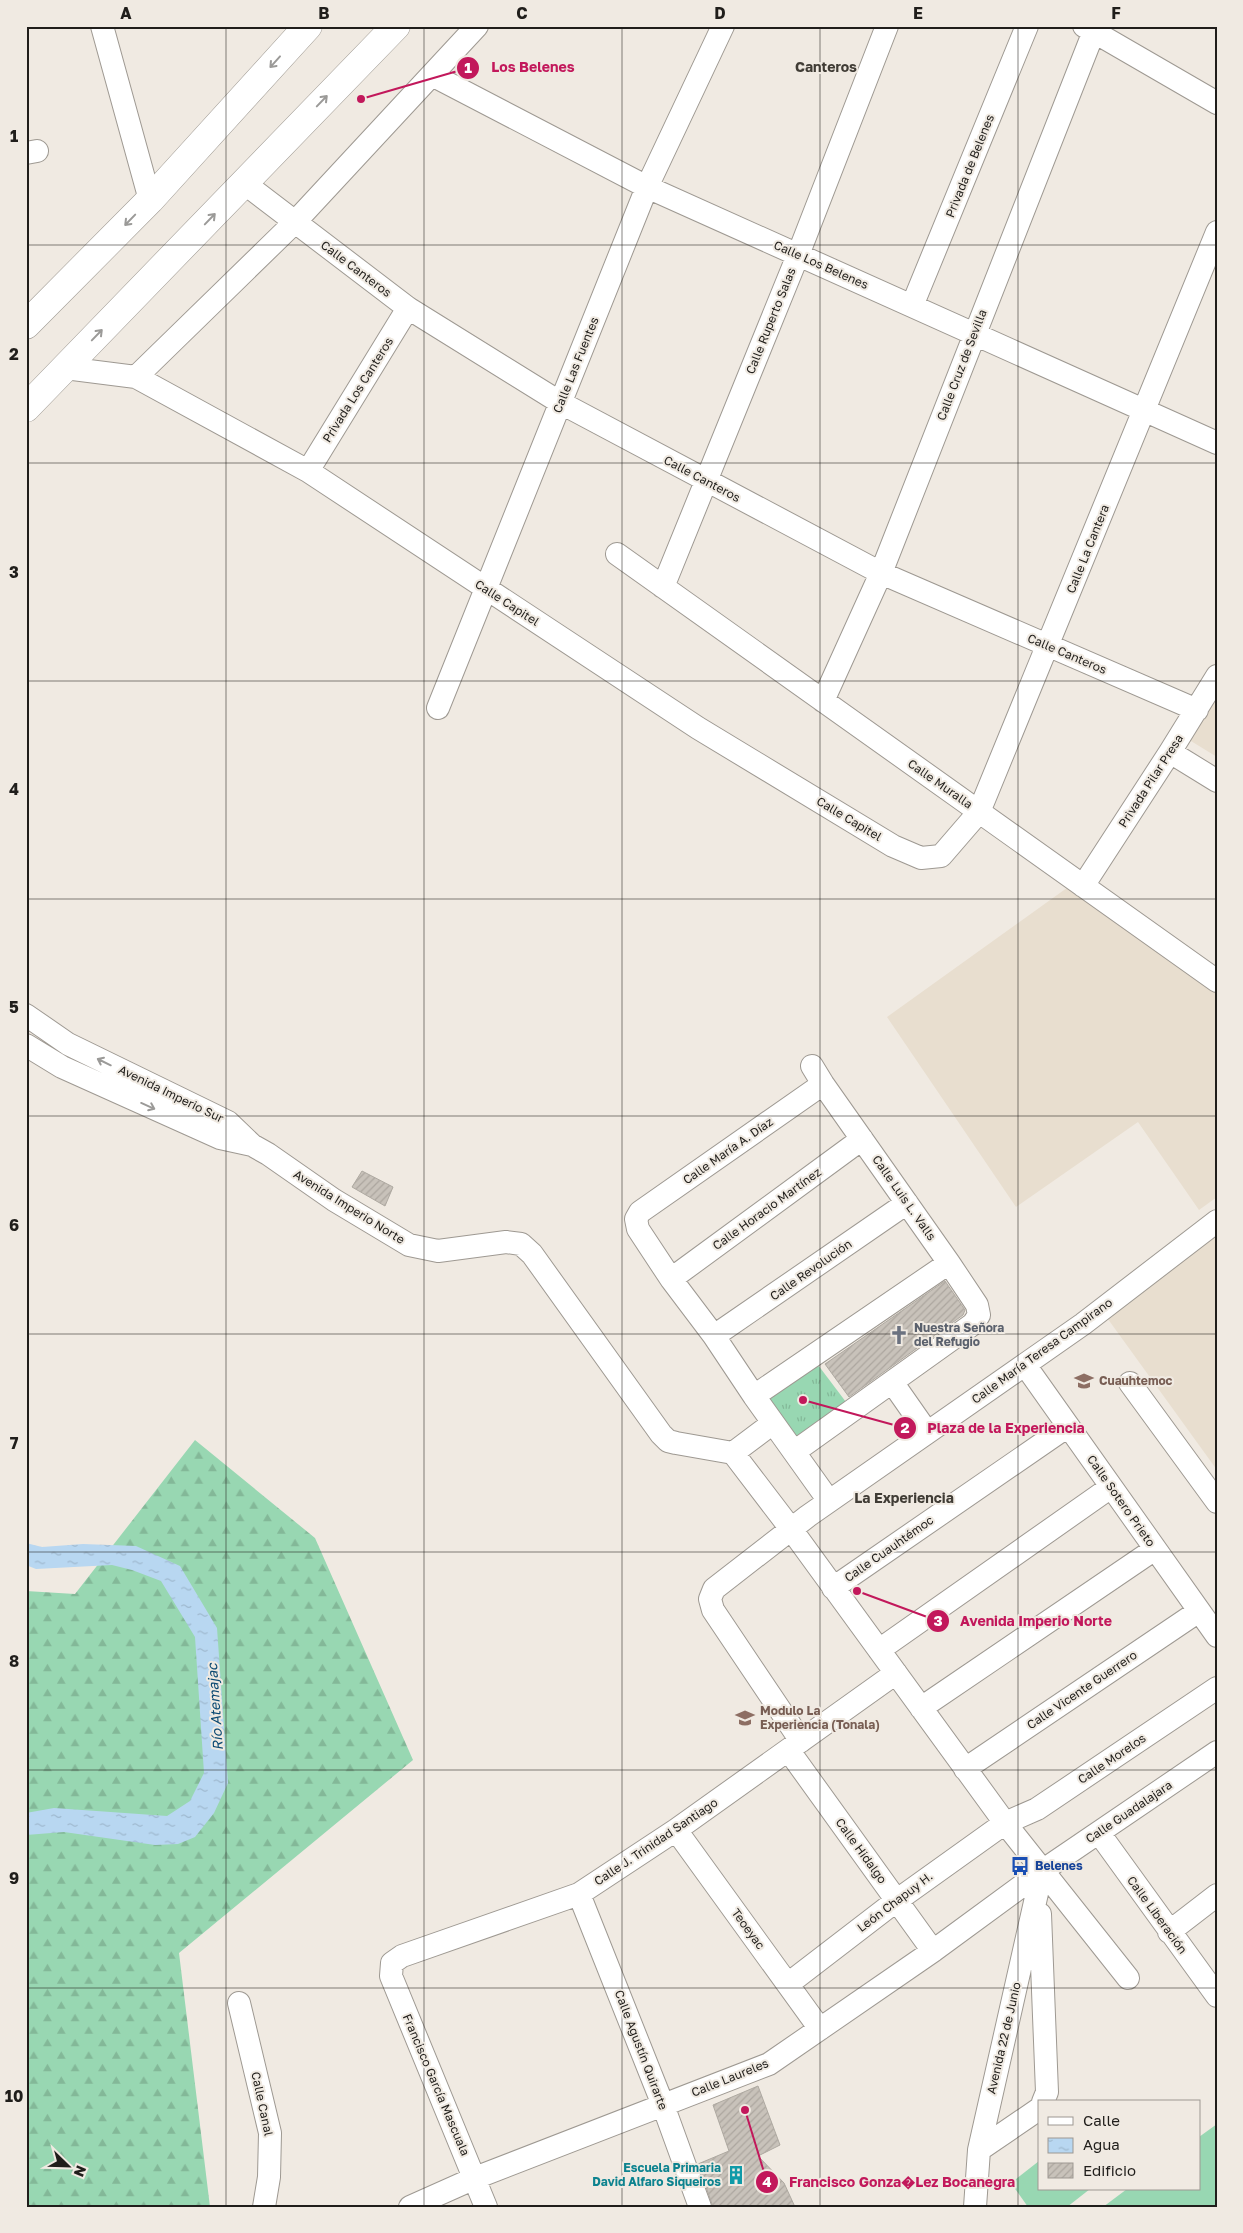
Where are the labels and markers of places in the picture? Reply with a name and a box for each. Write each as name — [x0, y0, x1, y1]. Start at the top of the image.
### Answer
callout: Los Belenes — [456, 53, 584, 82]
place label: Nuestra Señora del Refugio — [914, 1320, 1004, 1349]
church icon: Nuestra Señora del Refugio — [888, 1324, 910, 1346]
school or university icon: Cuauhtemoc — [1073, 1370, 1095, 1392]
place label: Cuauhtemoc — [1099, 1373, 1173, 1388]
callout: Plaza de la Experiencia — [893, 1414, 1095, 1443]
callout: Avenida Imperio Norte — [926, 1606, 1122, 1635]
place label: Modulo La Experiencia (Tonala) — [760, 1703, 880, 1732]
school or university icon: Modulo La Experiencia (Tonala) — [734, 1707, 756, 1729]
bus stop icon: Belenes — [1009, 1855, 1031, 1877]
place label: Belenes — [1035, 1858, 1083, 1873]
place label: Escuela Primaria David Alfaro Siqueiros — [592, 2160, 721, 2189]
building icon: Escuela Primaria David Alfaro Siqueiros — [725, 2164, 747, 2186]
callout: Francisco Gonza�Lez Bocanegra — [754, 2168, 1025, 2197]

